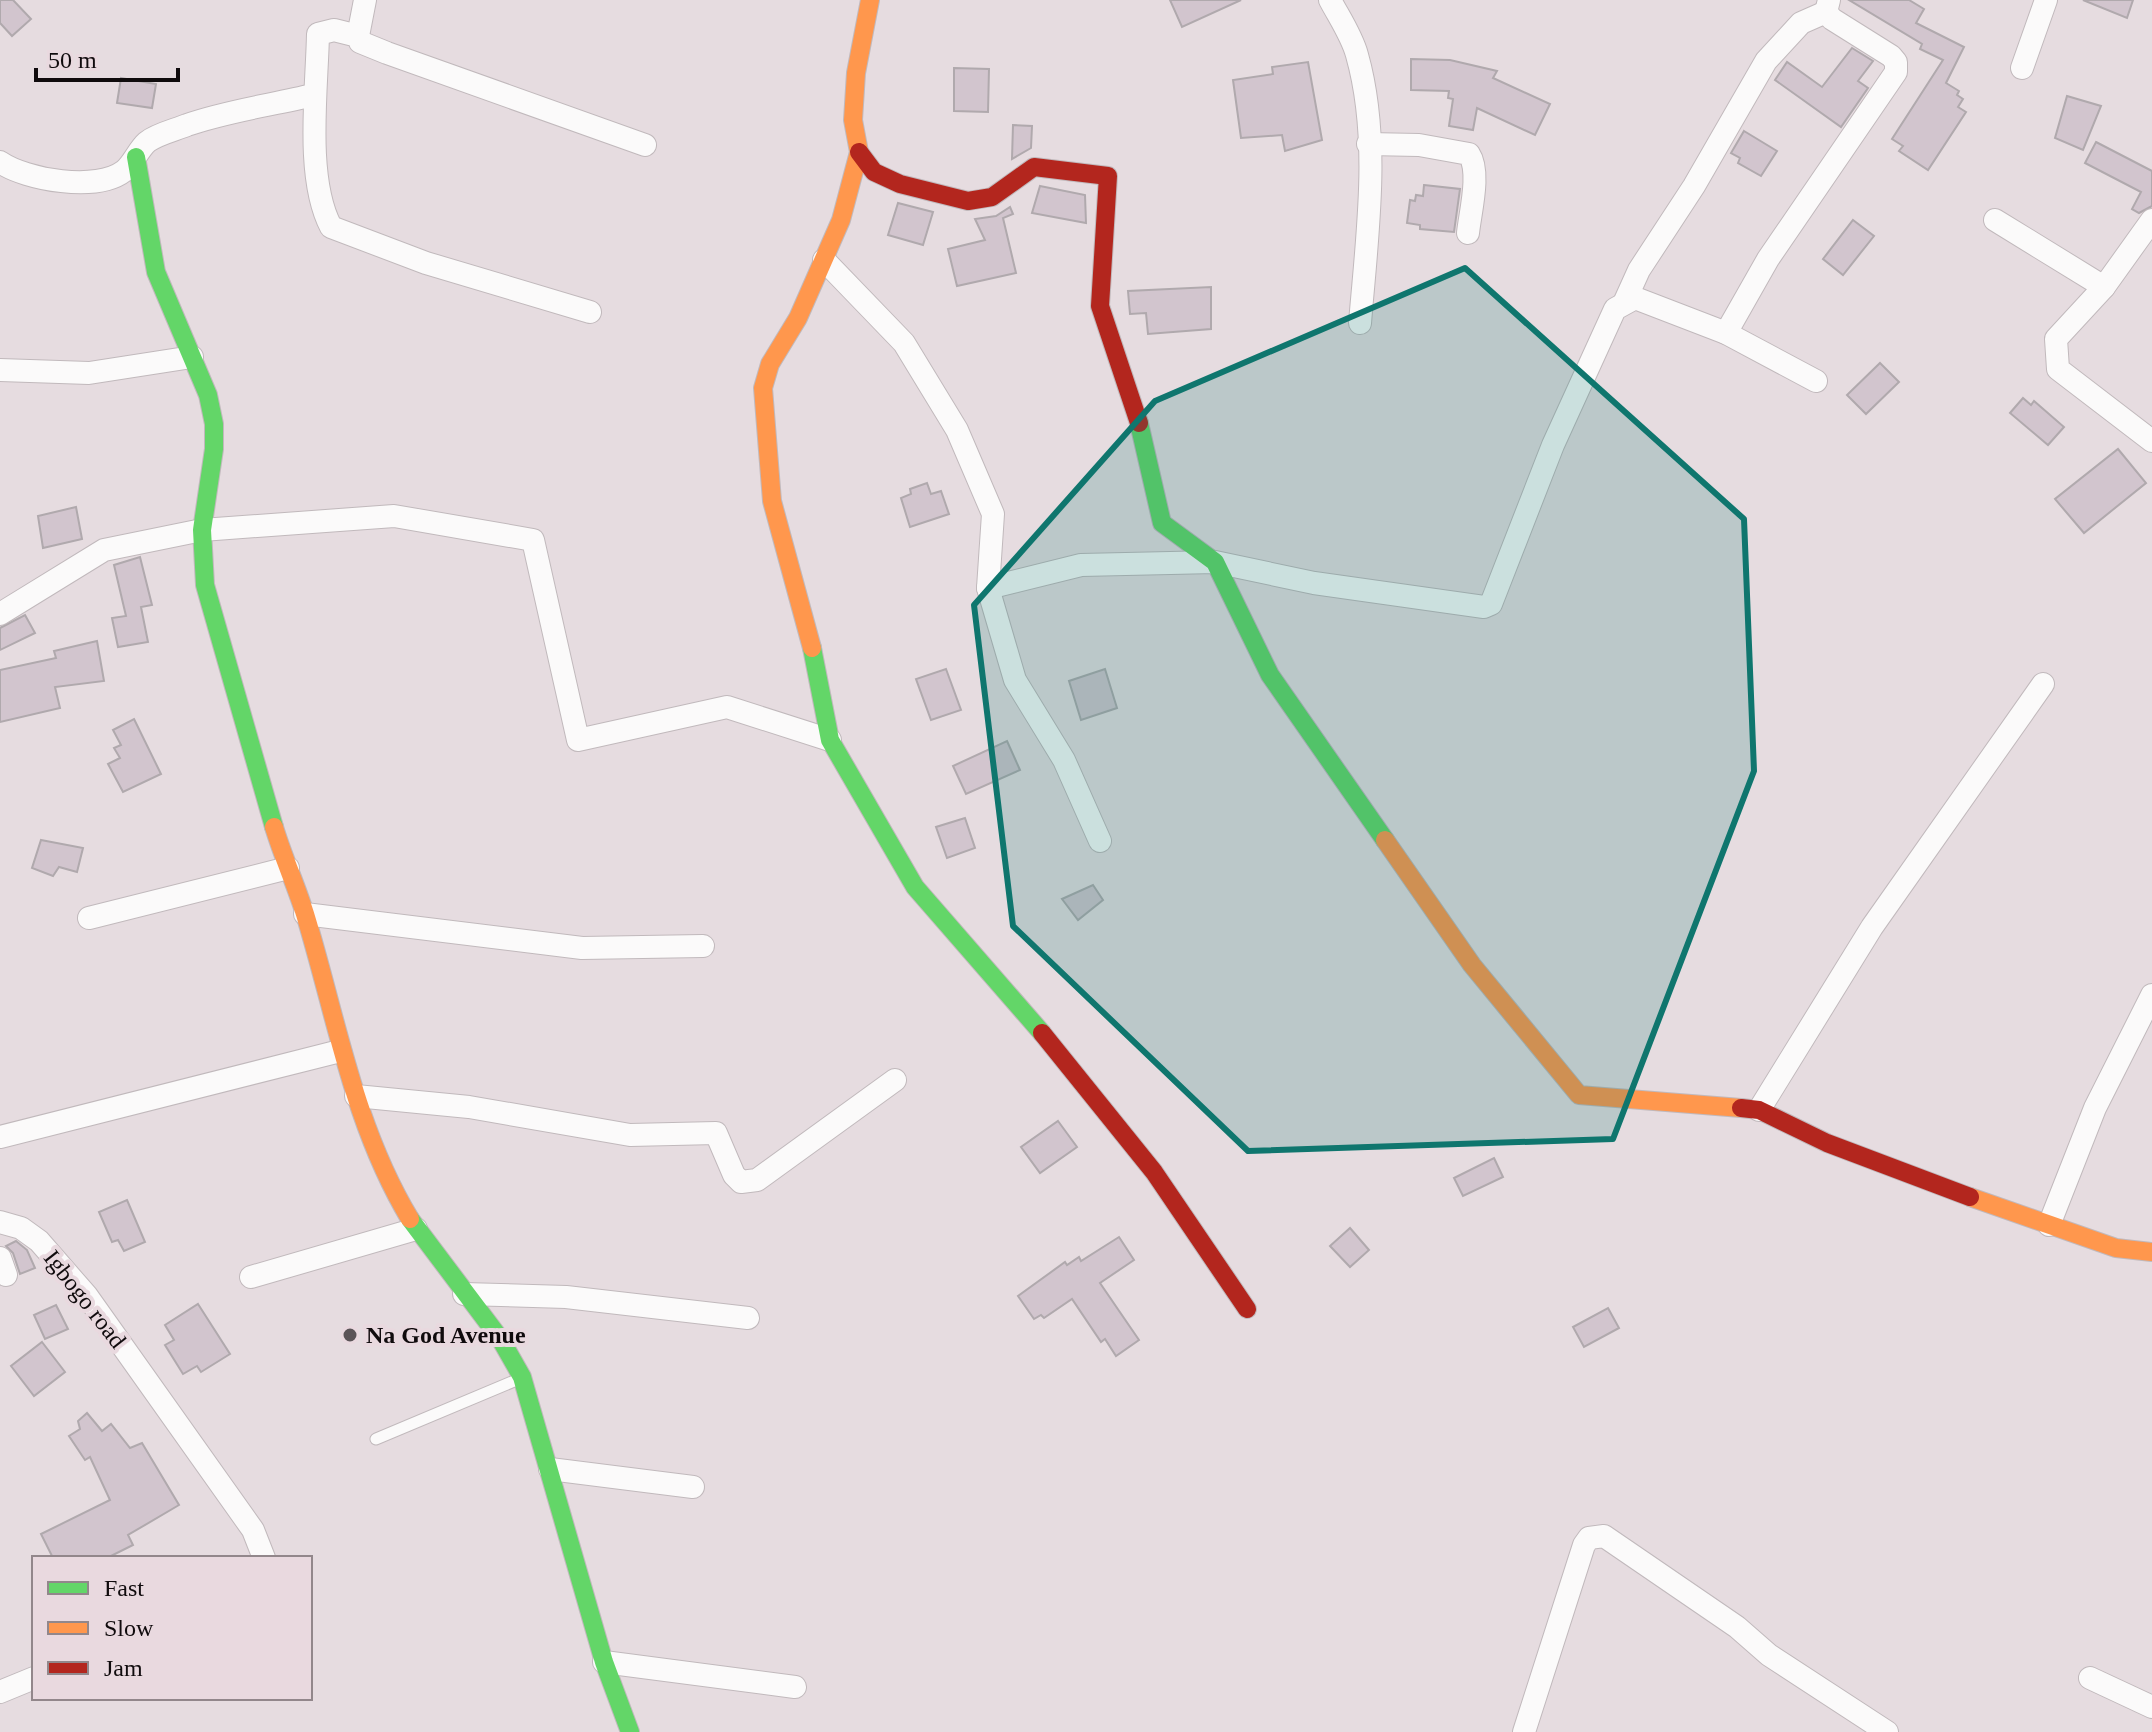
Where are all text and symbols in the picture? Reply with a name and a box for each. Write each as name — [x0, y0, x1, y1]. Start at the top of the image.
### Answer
scale bar — [36, 32, 178, 82]
text: 50 m — [48, 47, 97, 73]
street label: Igbogo road — [39, 1245, 131, 1353]
place label: Na God Avenue — [366, 1322, 526, 1348]
marker: Na God Avenue — [341, 1326, 359, 1344]
legend — [32, 1556, 312, 1700]
text: Fast — [104, 1575, 144, 1601]
text: Slow — [104, 1615, 154, 1641]
text: Jam — [104, 1655, 143, 1681]

